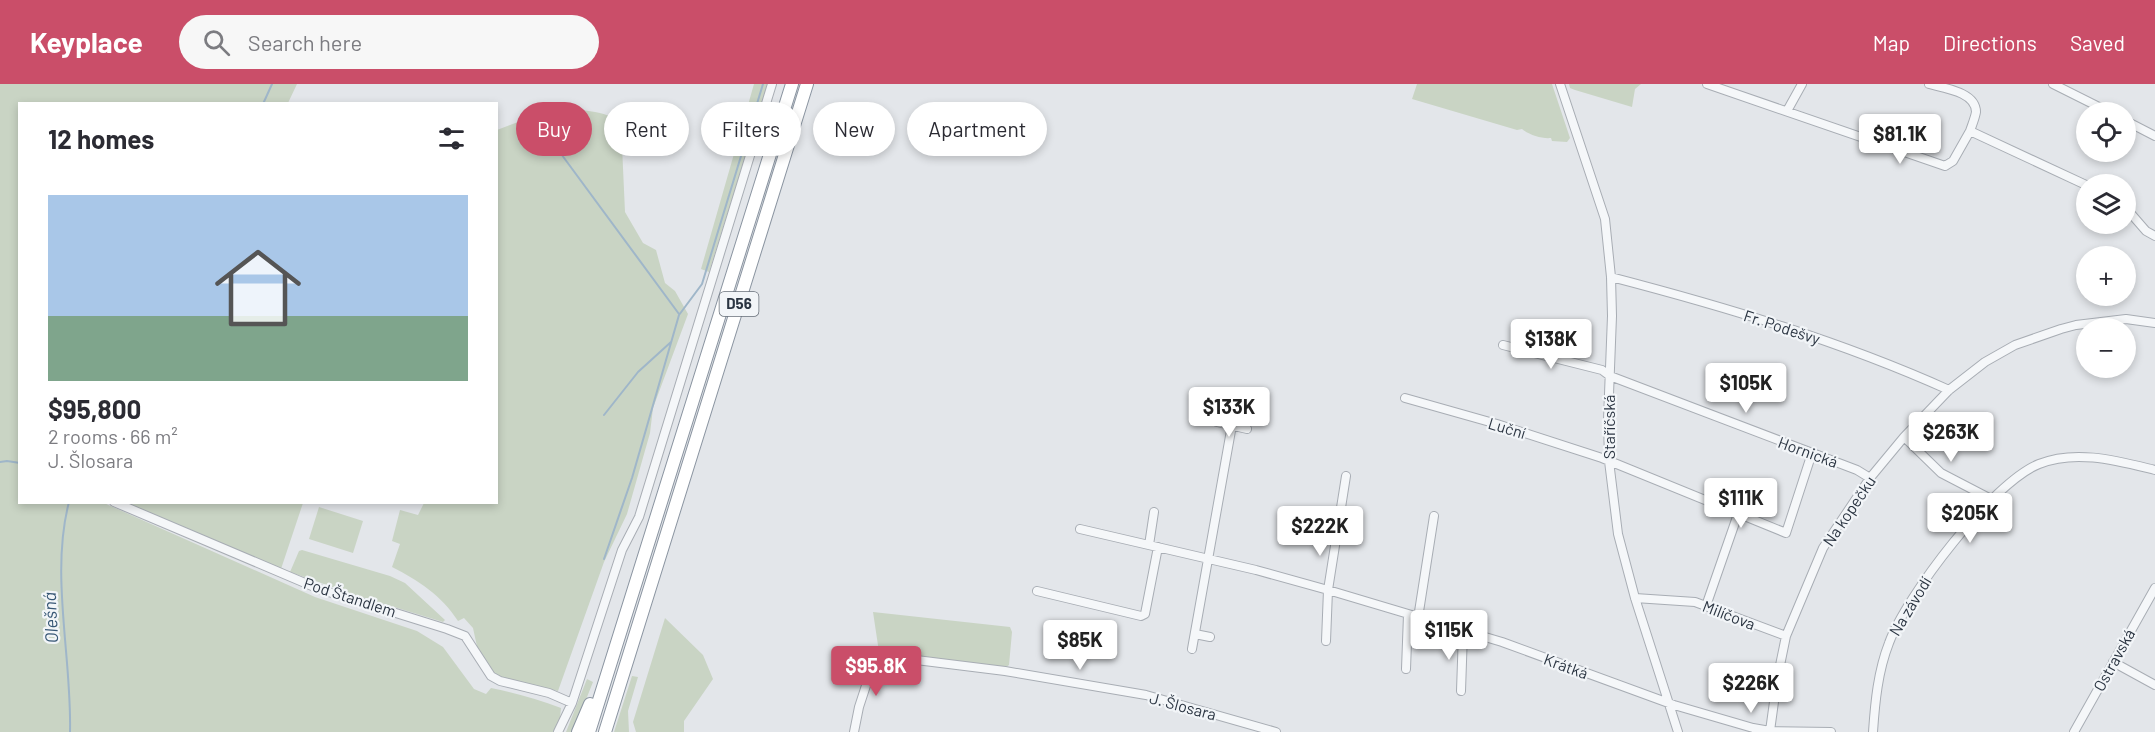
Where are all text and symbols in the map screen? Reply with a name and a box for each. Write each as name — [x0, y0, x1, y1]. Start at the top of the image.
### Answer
search box — [179, 15, 599, 69]
text: Keyplace — [30, 25, 143, 59]
icon: search — [200, 26, 233, 59]
text: Search here — [248, 29, 362, 55]
text: Map — [1873, 30, 1910, 55]
text: Directions — [1943, 30, 2037, 55]
text: Saved — [2070, 30, 2125, 55]
chip: Buy — [516, 102, 592, 156]
chip: Rent — [604, 102, 689, 156]
chip: Filters — [701, 102, 801, 156]
chip: New — [813, 102, 895, 156]
chip: Apartment — [907, 102, 1047, 156]
map controls — [2076, 102, 2136, 378]
button: locate — [2076, 102, 2136, 162]
pin: $81.1K — [1851, 114, 1949, 165]
text: $81.1K — [1873, 121, 1927, 145]
icon: filters — [435, 122, 468, 155]
text: 12 homes — [48, 123, 154, 154]
button: layers — [2076, 174, 2136, 234]
icon: home — [204, 234, 312, 342]
button: + — [2076, 246, 2136, 306]
road number: D56 — [720, 292, 758, 316]
street label: Fr. Podešvy — [1742, 305, 1823, 348]
button: − — [2076, 318, 2136, 378]
pin: $138K — [1509, 319, 1593, 370]
text: $138K — [1525, 326, 1577, 350]
pin: $105K — [1704, 363, 1788, 414]
text: $105K — [1719, 370, 1773, 394]
pin: $133K — [1187, 387, 1271, 438]
text: $95,800 — [48, 393, 141, 424]
text: $133K — [1203, 394, 1255, 418]
street label: Staříčská — [1599, 395, 1618, 459]
pin: $263K — [1909, 412, 1993, 463]
street label: Luční — [1486, 413, 1529, 442]
text: $263K — [1923, 419, 1979, 443]
text: 2 rooms · 66 m² — [48, 424, 178, 448]
street label: Hornická — [1776, 432, 1841, 471]
text: J. Šlosara — [48, 448, 133, 472]
street label: Na kopečku — [1818, 472, 1879, 550]
pin: $111K — [1699, 478, 1783, 529]
text: $111K — [1718, 485, 1764, 509]
pin: $205K — [1928, 493, 2012, 544]
text: $205K — [1941, 500, 1999, 524]
pin: $222K — [1278, 506, 1362, 557]
text: $222K — [1291, 513, 1349, 537]
street label: Na závodí — [1885, 572, 1935, 639]
street label: Pod Štandlem — [302, 573, 399, 620]
water label: Olešná — [38, 592, 62, 644]
street label: Milíčova — [1700, 596, 1758, 633]
pin: $115K — [1407, 610, 1491, 661]
text: $115K — [1424, 617, 1474, 641]
pin: $85K — [1044, 620, 1116, 671]
street label: Ostravská — [2089, 625, 2138, 694]
text: $85K — [1057, 627, 1103, 651]
pin: $95.8K — [827, 646, 925, 697]
street label: Krátká — [1541, 649, 1591, 682]
text: $95.8K — [845, 653, 907, 677]
pin: $226K — [1709, 663, 1793, 714]
text: $226K — [1722, 670, 1780, 694]
street label: J. Šlosara — [1148, 688, 1219, 724]

